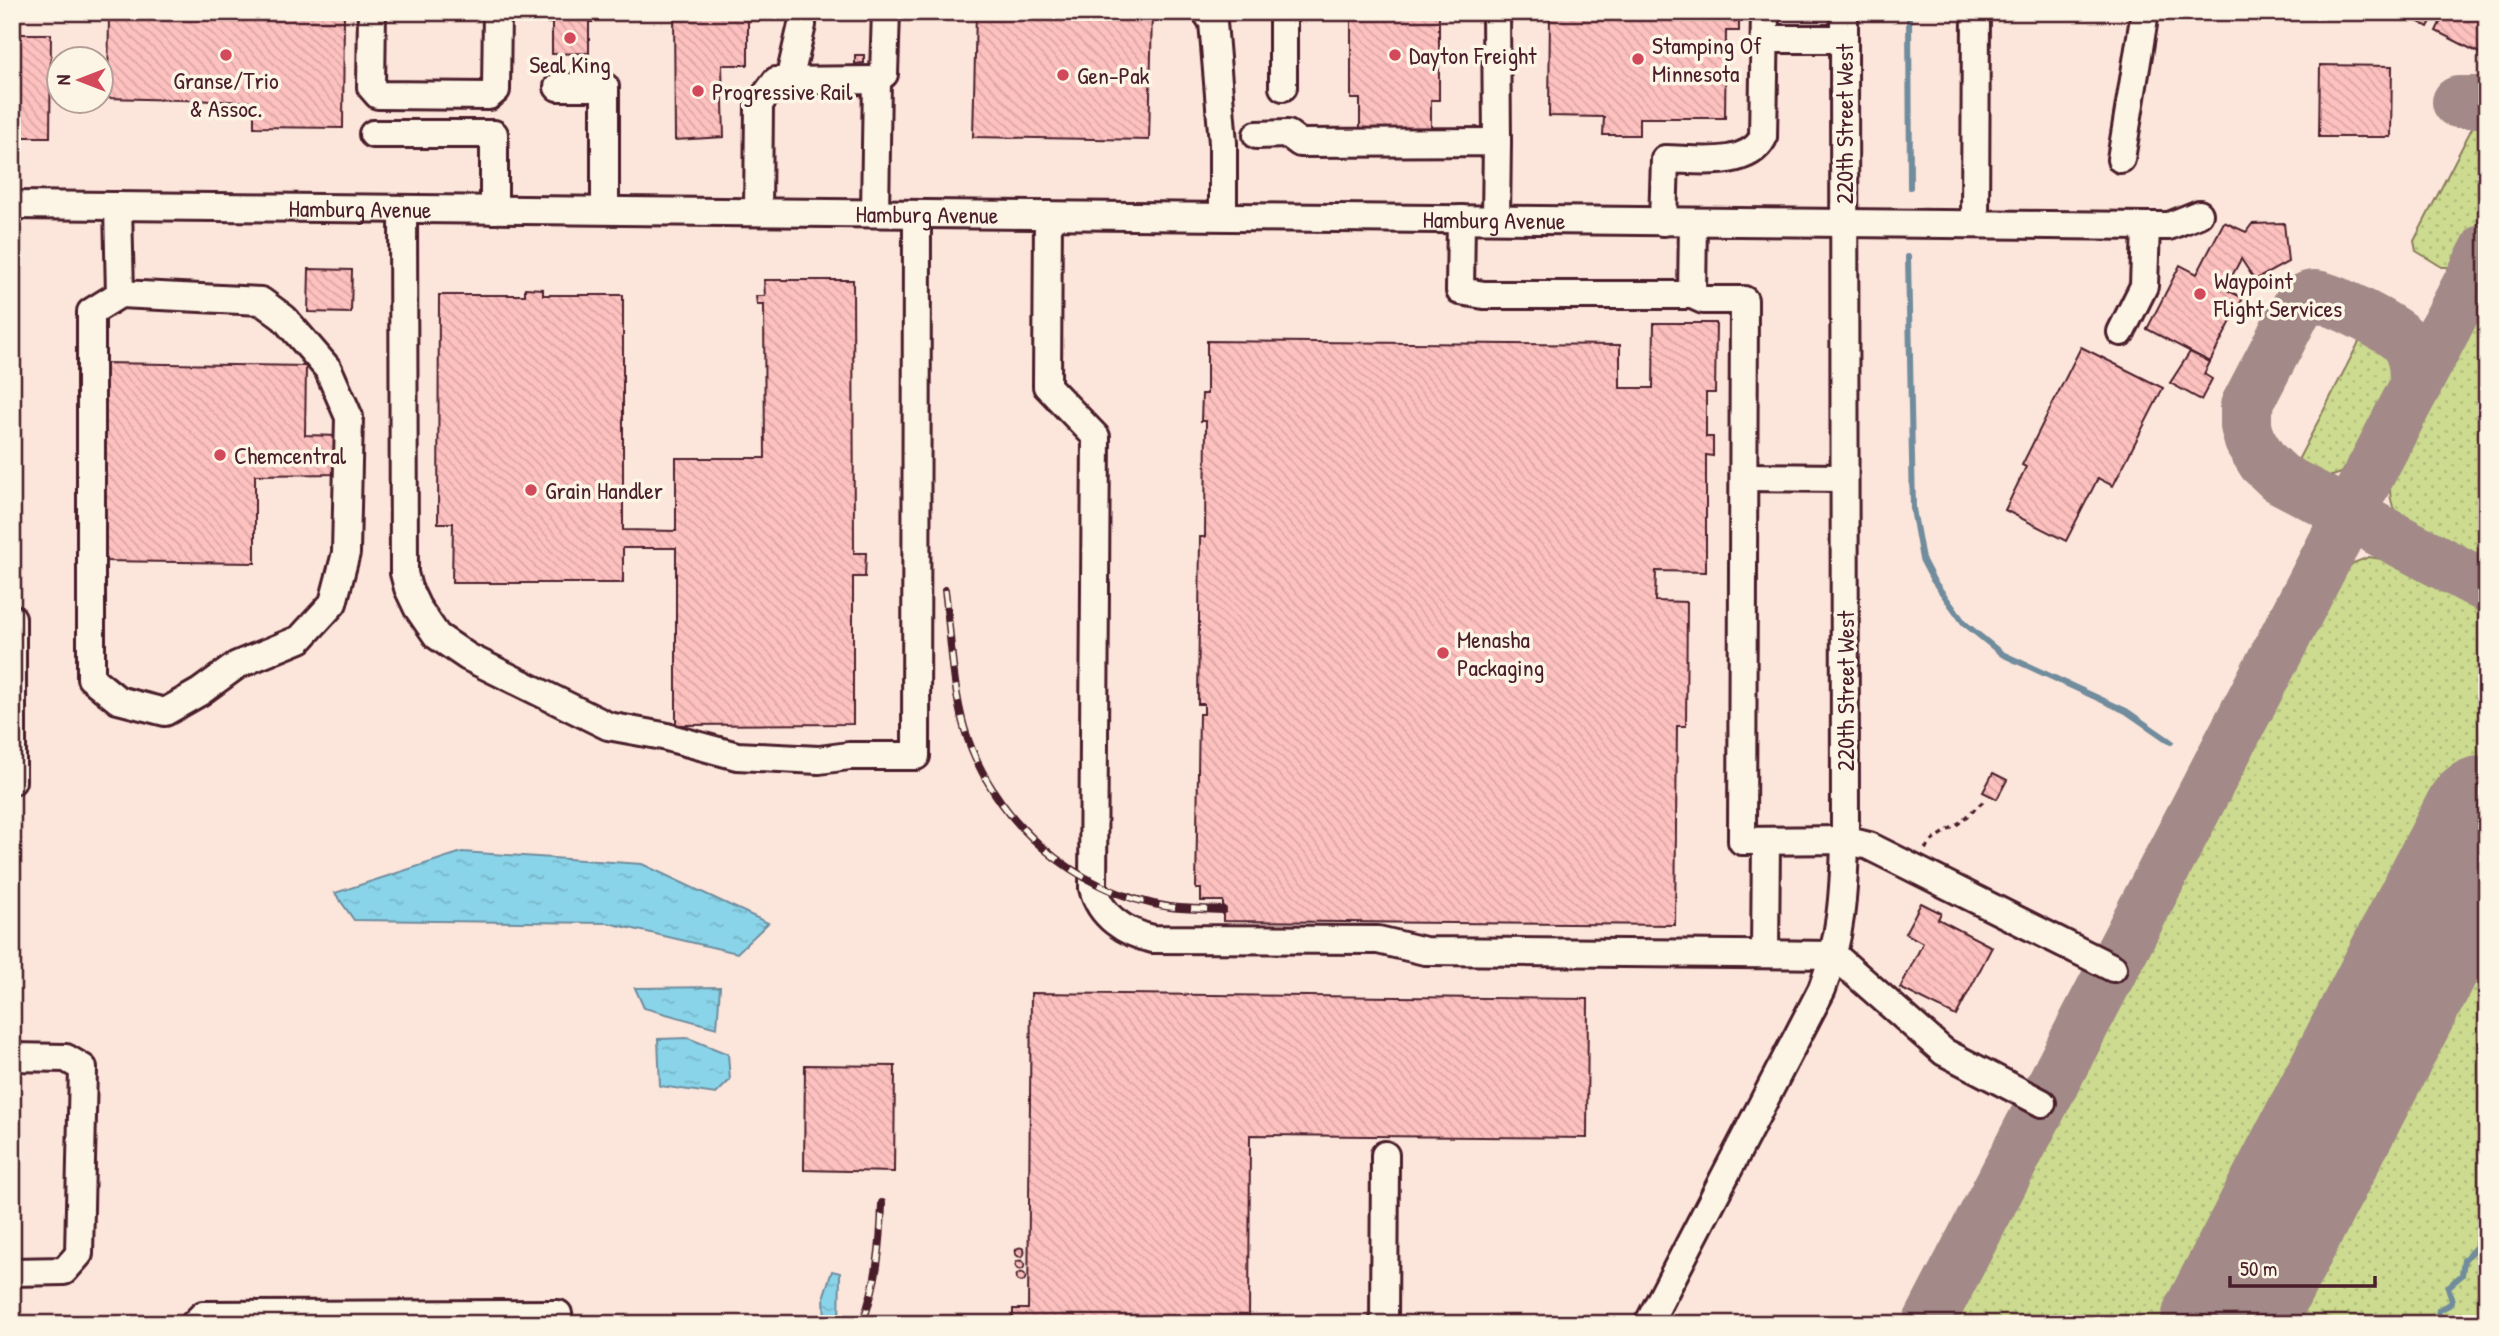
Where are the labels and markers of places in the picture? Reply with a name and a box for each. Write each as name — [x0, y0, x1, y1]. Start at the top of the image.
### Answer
place label: Stamping Of Minnesota — [1652, 29, 1762, 89]
marker: Seal King — [562, 30, 578, 46]
place label: Dayton Freight — [1409, 39, 1537, 71]
marker: Granse/Trio & Assoc. — [218, 47, 234, 63]
marker: Dayton Freight — [1387, 47, 1403, 63]
place label: Seal King — [529, 48, 611, 80]
marker: Stamping Of Minnesota — [1630, 51, 1646, 67]
place label: Gen-Pak — [1077, 59, 1150, 91]
place label: Granse/Trio & Assoc. — [173, 64, 279, 124]
marker: Gen-Pak — [1055, 67, 1071, 83]
place label: Progressive Rail — [712, 75, 853, 107]
marker: Progressive Rail — [690, 83, 706, 99]
place label: Waypoint Flight Services — [2213, 264, 2342, 324]
marker: Waypoint Flight Services — [2192, 286, 2208, 302]
place label: Chemcentral — [234, 439, 347, 471]
marker: Chemcentral — [212, 447, 228, 463]
place label: Grain Handler — [545, 474, 663, 506]
marker: Grain Handler — [523, 482, 539, 498]
place label: Menasha Packaging — [1457, 623, 1544, 683]
marker: Menasha Packaging — [1435, 645, 1451, 661]

